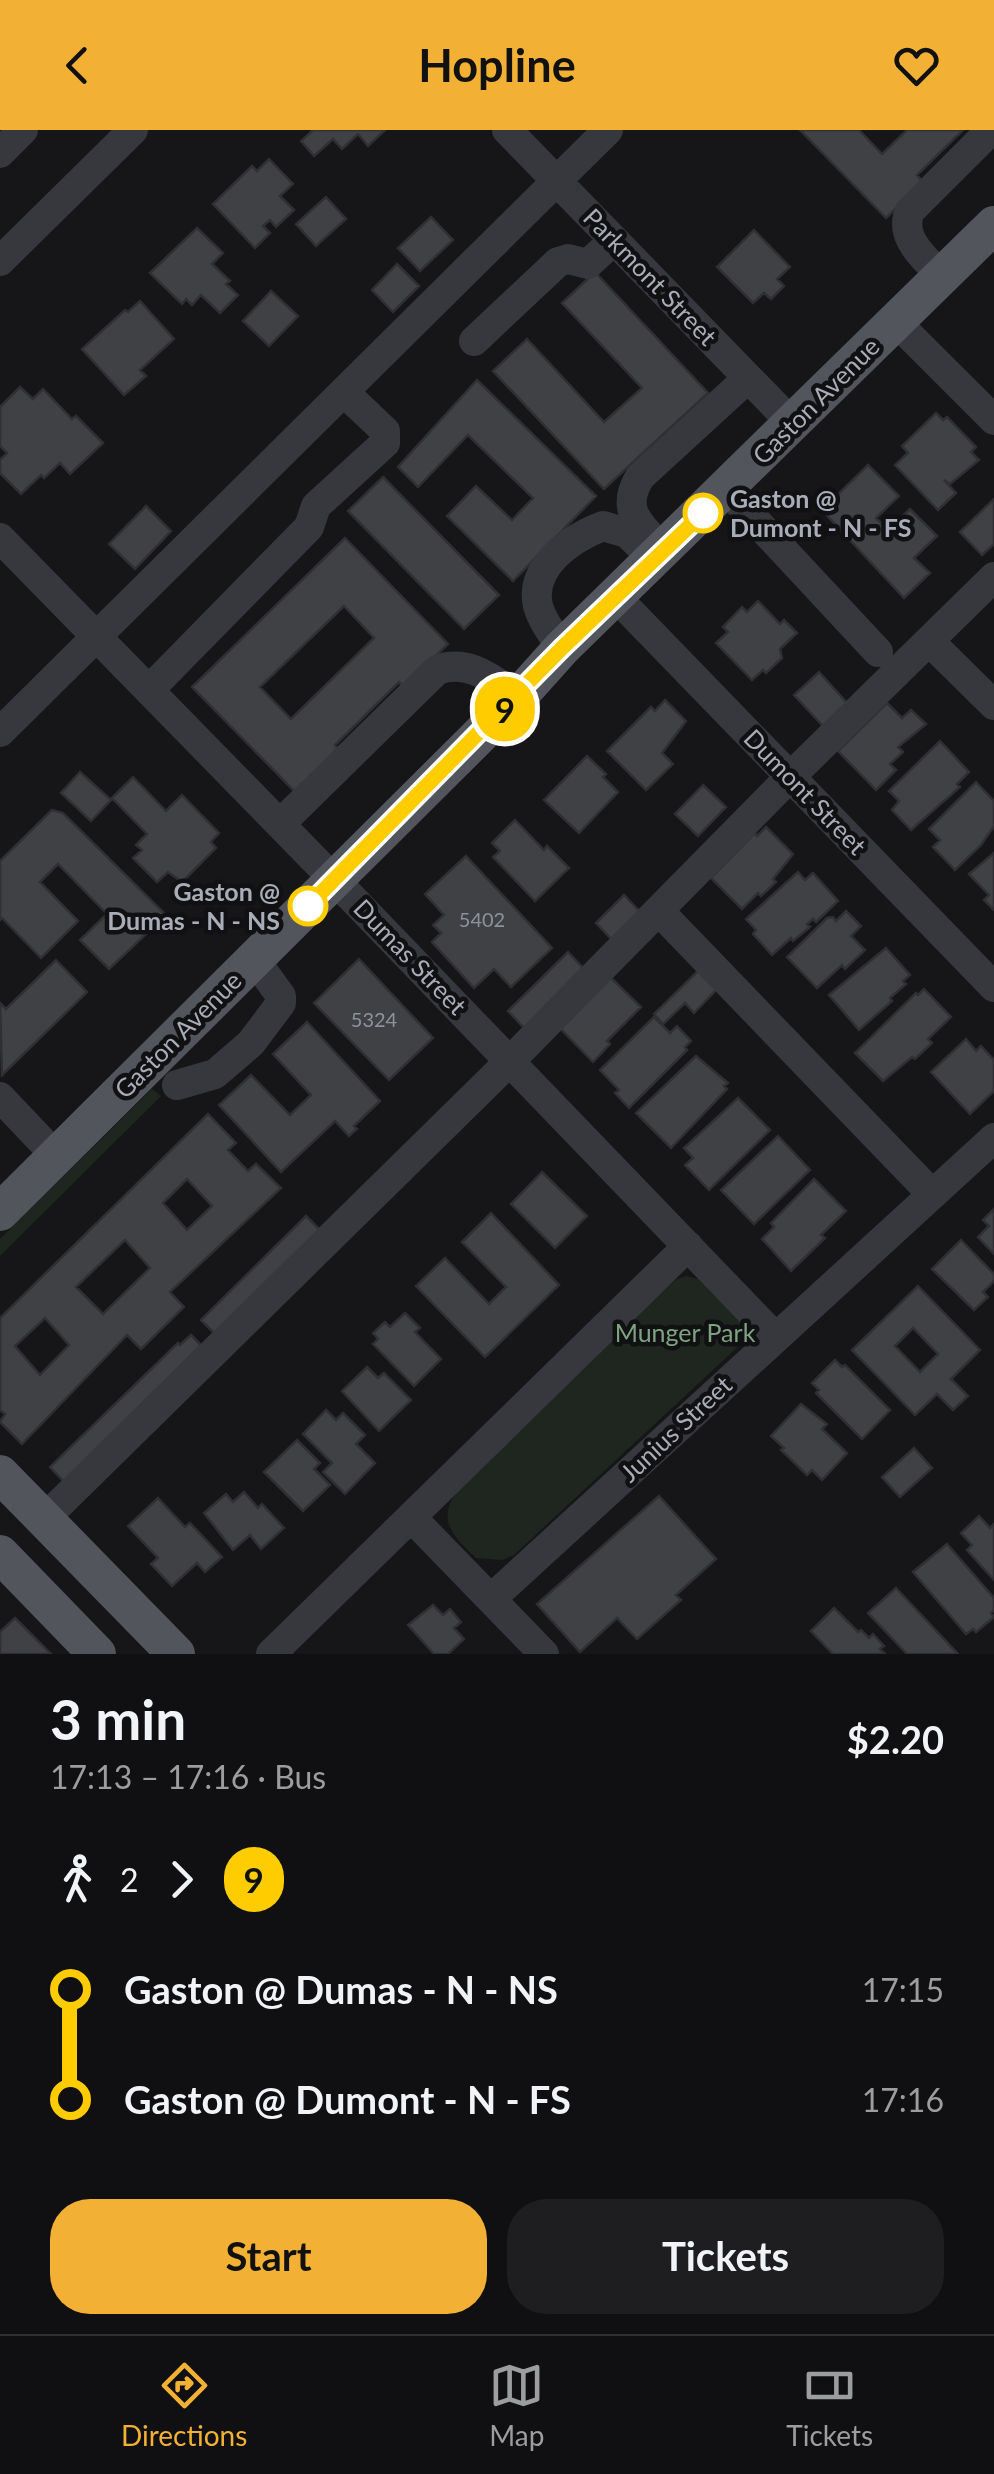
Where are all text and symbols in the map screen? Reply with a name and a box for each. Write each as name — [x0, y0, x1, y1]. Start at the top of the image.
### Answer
icon: back — [50, 38, 105, 93]
text: Hopline — [418, 38, 576, 92]
icon: heart — [889, 38, 944, 93]
street label: Parkmont Street — [578, 202, 724, 351]
street label: Gaston Avenue — [746, 331, 885, 470]
place label: Gaston @ Dumont - N - FS — [730, 483, 911, 542]
marker: Gaston @ Dumont - N - FS — [684, 494, 722, 532]
line badge: 9 — [472, 676, 538, 742]
text: 9 — [495, 688, 515, 730]
street label: Dumont Street — [739, 722, 873, 860]
place label: Gaston @ Dumas - N - NS — [107, 876, 280, 935]
marker: Gaston @ Dumas - N - NS — [289, 887, 327, 925]
street label: Dumas Street — [348, 892, 473, 1020]
house number: 5402 — [459, 907, 505, 931]
street label: Gaston Avenue — [108, 965, 247, 1104]
house number: 5324 — [351, 1007, 398, 1031]
park label: Munger Park — [615, 1317, 756, 1347]
street label: Junius Street — [613, 1369, 737, 1487]
text: 3 min — [50, 1686, 186, 1752]
text: $2.20 — [847, 1716, 944, 1762]
text: 17:13 – 17:16 · Bus — [50, 1757, 326, 1796]
icon: walk — [50, 1852, 105, 1907]
icon: forward — [154, 1852, 209, 1907]
text: 9 — [244, 1858, 264, 1900]
text: 2 — [120, 1860, 139, 1899]
text: Gaston @ Dumas - N - NS — [124, 1966, 558, 2012]
text: 17:15 — [862, 1970, 944, 2009]
text: Gaston @ Dumont - N - FS — [124, 2076, 571, 2122]
text: 17:16 — [862, 2080, 944, 2119]
button: Start — [50, 2199, 487, 2314]
button: Tickets — [507, 2199, 944, 2314]
tab: Directions — [121, 2358, 247, 2452]
tab: Map — [489, 2358, 544, 2452]
tab: Tickets — [786, 2358, 873, 2452]

